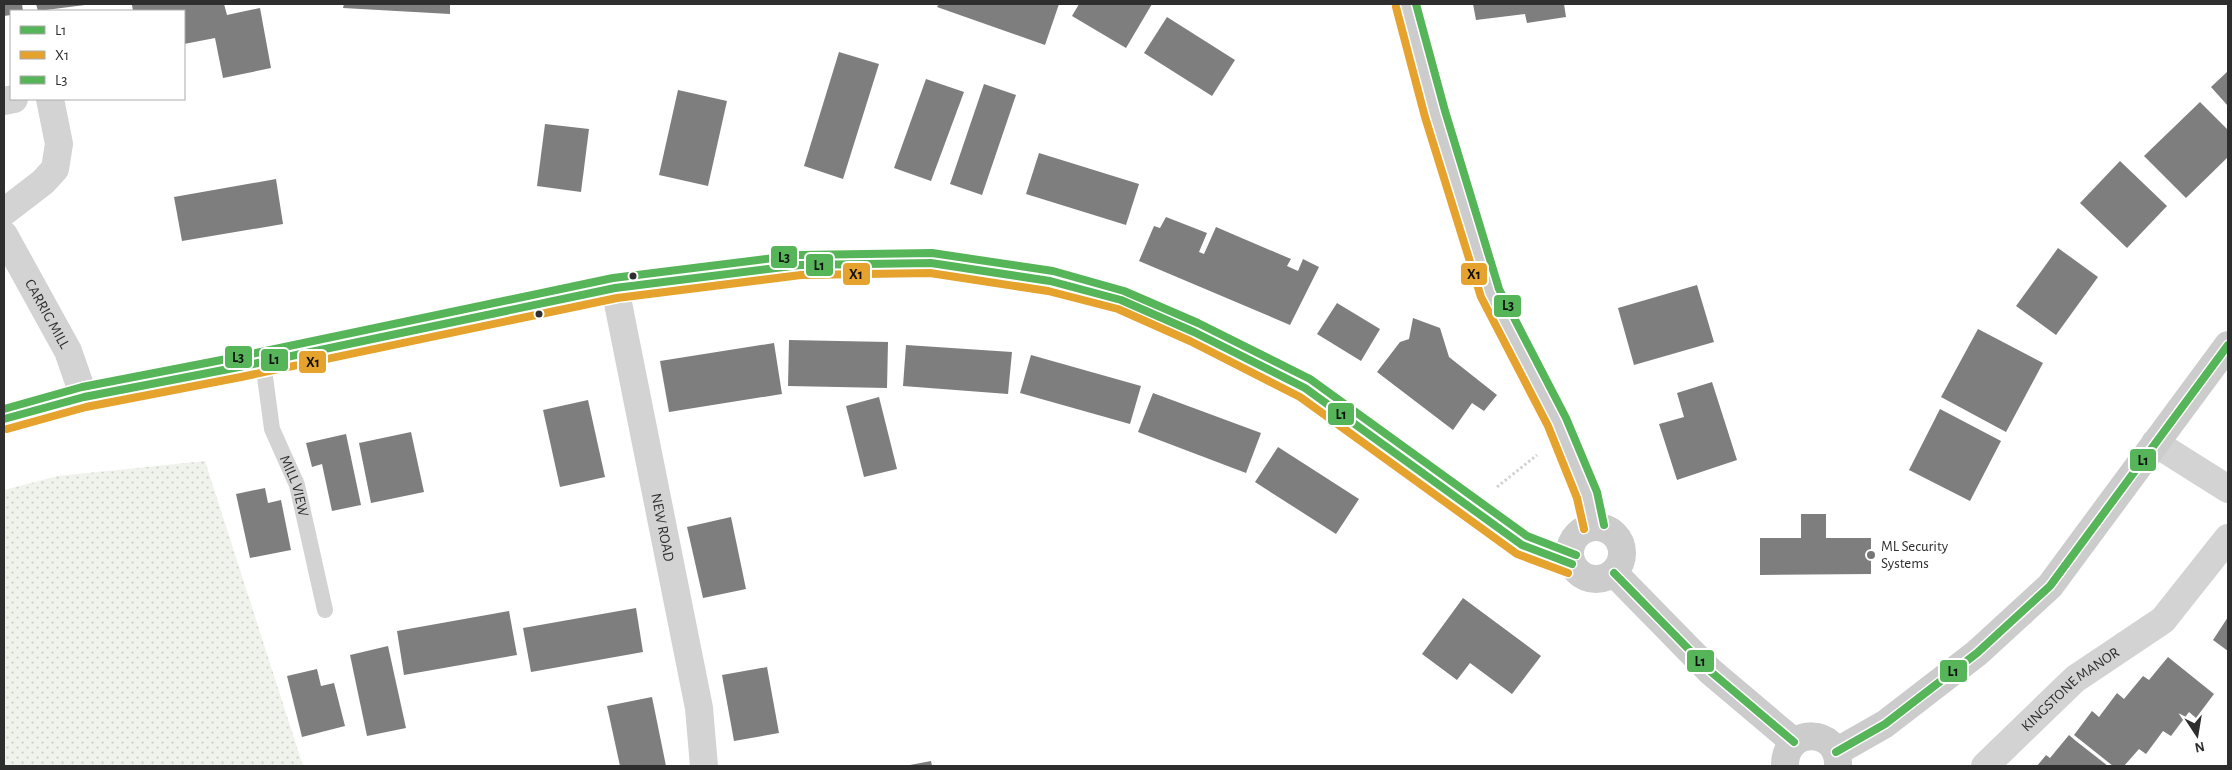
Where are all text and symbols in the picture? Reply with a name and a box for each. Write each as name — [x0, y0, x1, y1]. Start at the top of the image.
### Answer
legend — [10, 10, 185, 100]
text: L1 — [55, 23, 66, 38]
text: X1 — [55, 48, 69, 63]
text: L3 — [55, 73, 67, 88]
line badge: L3 — [770, 245, 798, 269]
text: L3 — [778, 251, 790, 265]
line badge: L1 — [805, 253, 834, 277]
text: L1 — [813, 259, 825, 273]
line badge: X1 — [842, 262, 871, 286]
line badge: X1 — [1460, 262, 1488, 286]
text: X1 — [849, 268, 863, 282]
text: X1 — [1467, 268, 1481, 282]
unlabelled marker — [628, 271, 638, 281]
street label: CARRIG MILL — [22, 277, 73, 352]
line badge: L3 — [1493, 294, 1522, 318]
text: L3 — [1502, 299, 1514, 313]
unlabelled marker — [534, 309, 544, 319]
line badge: L3 — [224, 345, 253, 369]
line badge: L1 — [260, 348, 289, 372]
line badge: X1 — [298, 350, 327, 374]
text: L3 — [232, 351, 244, 365]
text: L1 — [268, 353, 280, 367]
text: X1 — [306, 356, 320, 370]
line badge: L1 — [1327, 402, 1355, 426]
text: L1 — [1335, 408, 1347, 422]
line badge: L1 — [2129, 448, 2157, 472]
street label: MILL VIEW — [277, 453, 311, 519]
text: L1 — [2137, 454, 2149, 468]
street label: NEW ROAD — [649, 492, 677, 563]
place label: ML Security Systems — [1881, 539, 1949, 571]
marker: ML Security Systems — [1865, 549, 1877, 561]
street label: KINGSTONE MANOR — [2018, 644, 2122, 734]
line badge: L1 — [1686, 649, 1715, 673]
text: L1 — [1694, 655, 1706, 669]
line badge: L1 — [1939, 659, 1968, 683]
text: L1 — [1947, 665, 1959, 679]
north arrow — [2172, 710, 2222, 760]
text: N — [2193, 739, 2206, 755]

